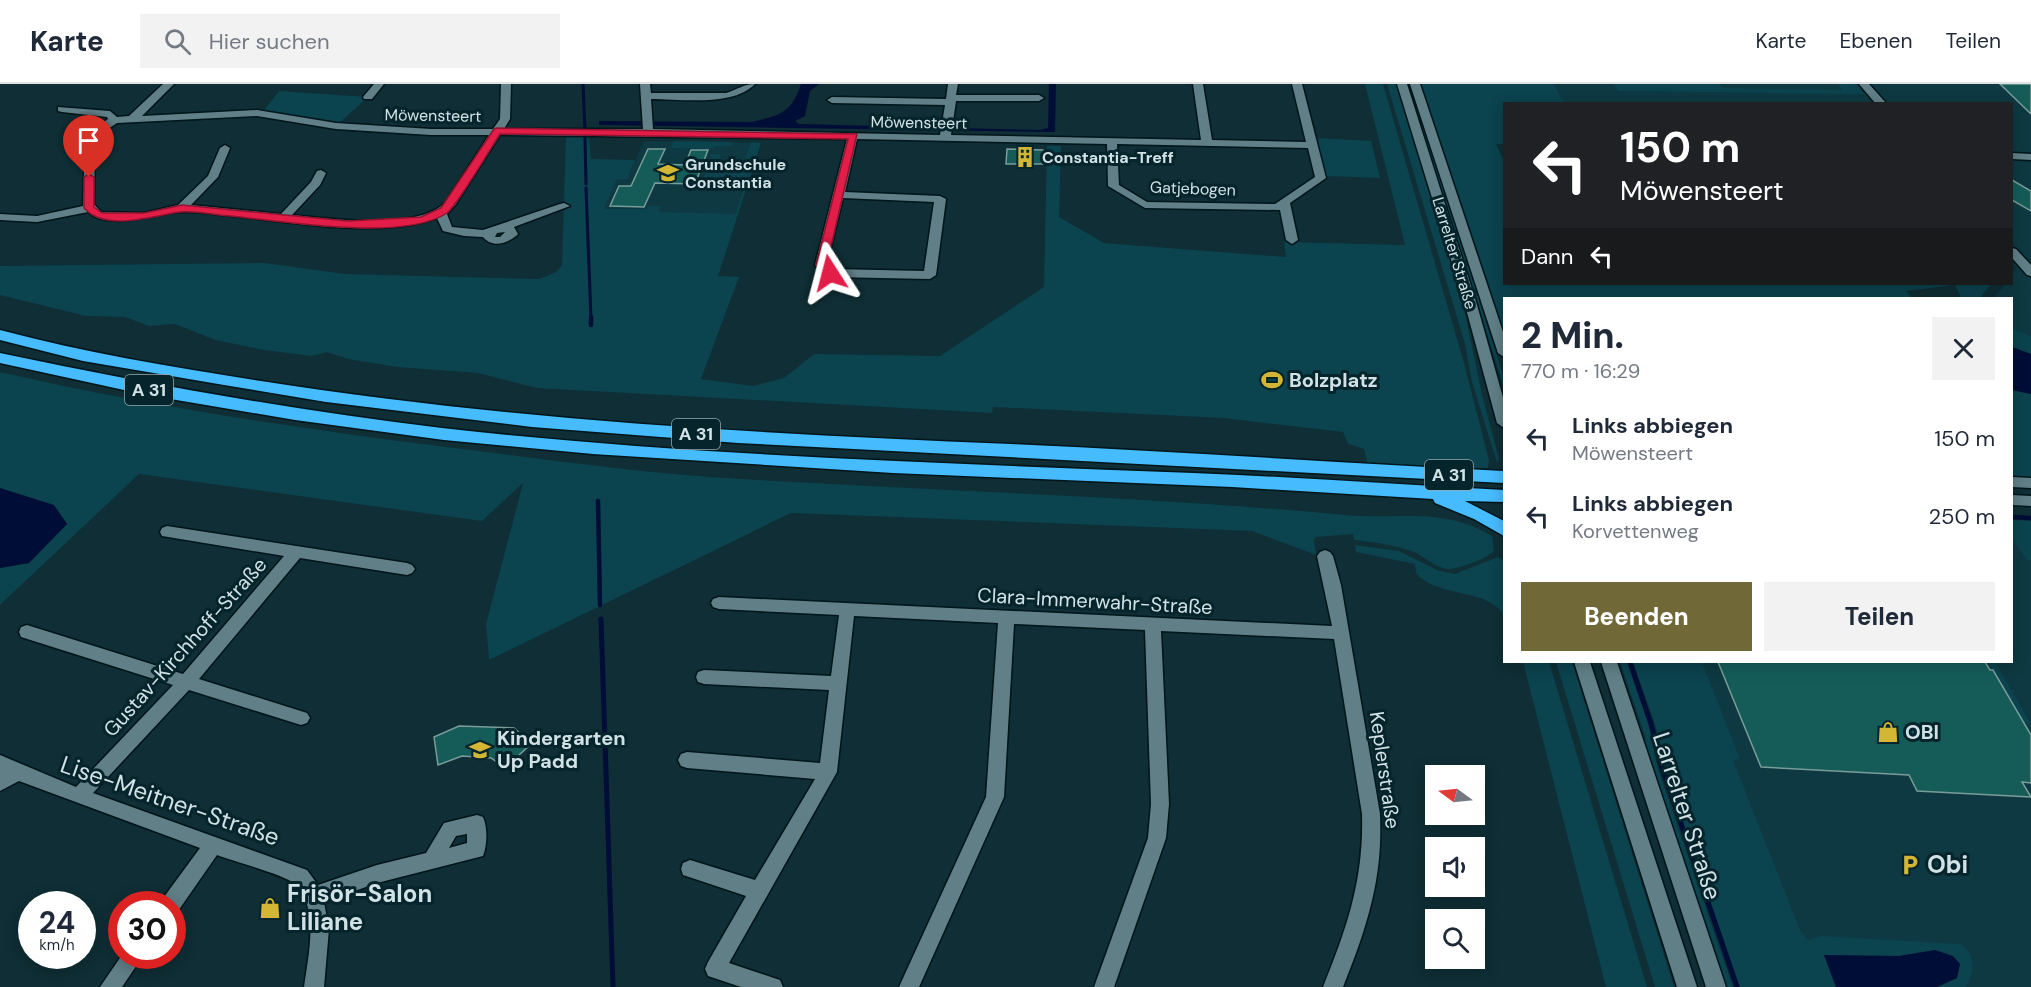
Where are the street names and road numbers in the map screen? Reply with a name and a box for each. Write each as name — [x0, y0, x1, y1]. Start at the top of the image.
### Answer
street label: Möwensteert — [384, 104, 482, 127]
street label: Möwensteert — [870, 111, 968, 134]
street label: Gatjebogen — [1150, 177, 1236, 200]
street label: Larrelter Straße — [1427, 194, 1482, 312]
road number: A 31 — [125, 375, 173, 405]
road number: A 31 — [672, 419, 720, 449]
road number: A 31 — [1425, 460, 1473, 490]
street label: Gustav-Kirchhoff-Straße — [98, 552, 272, 742]
street label: Clara-Immerwahr-Straße — [977, 582, 1213, 620]
street label: Keplerstraße — [1364, 710, 1406, 830]
street label: Larrelter Straße — [1646, 728, 1729, 904]
street label: Lise-Meitner-Straße — [56, 748, 284, 853]

